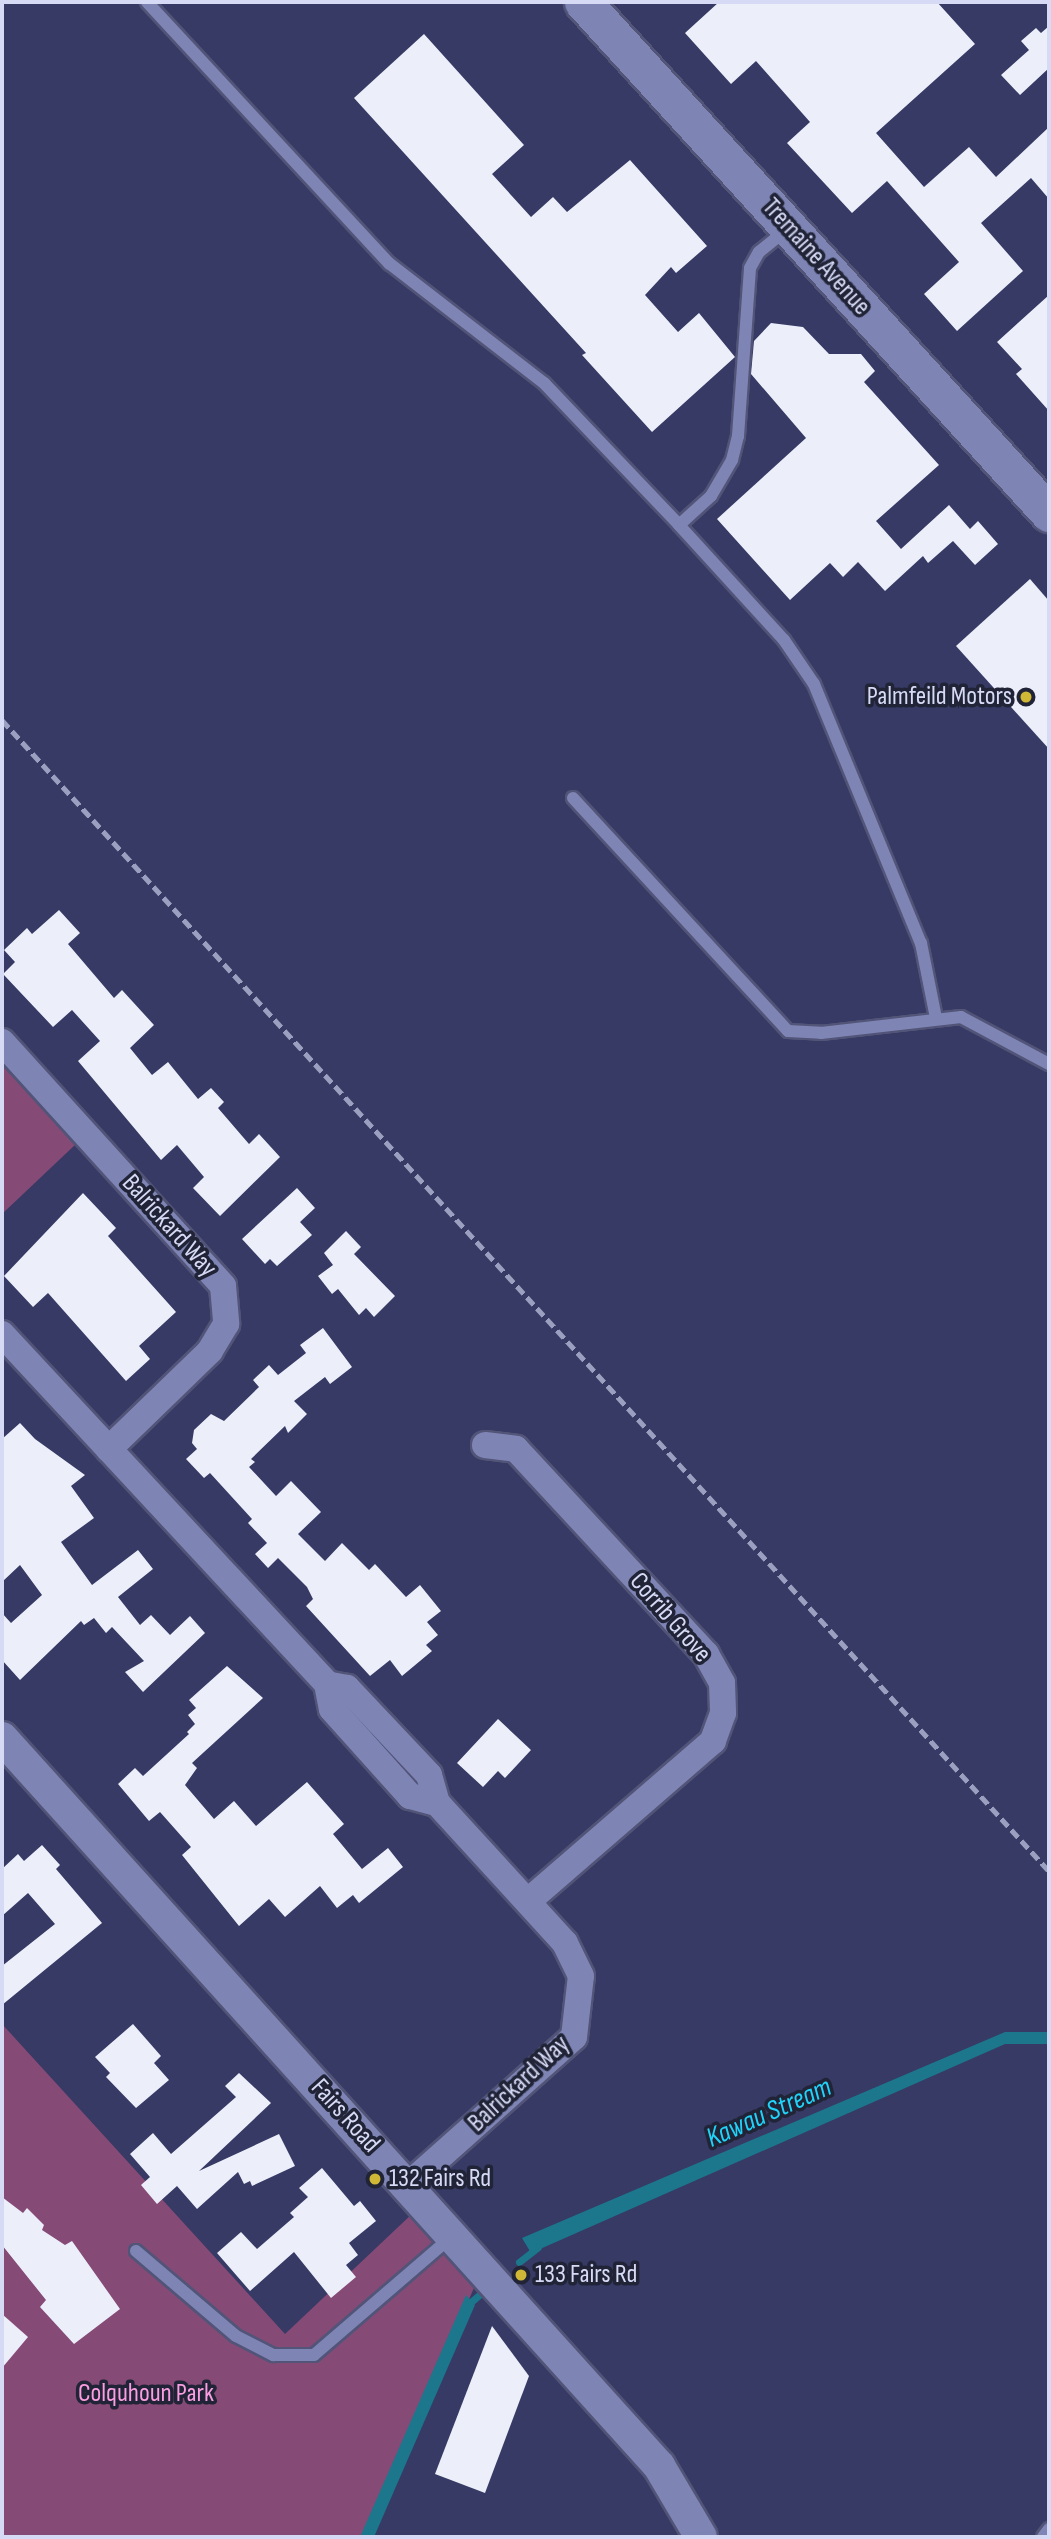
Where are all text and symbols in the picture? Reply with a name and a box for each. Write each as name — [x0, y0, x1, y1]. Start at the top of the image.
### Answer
street label: Tremaine Avenue — [755, 192, 877, 322]
place label: Palmfeild Motors — [867, 681, 1012, 713]
marker: Palmfeild Motors — [1018, 689, 1034, 705]
street label: Balrickard Way — [115, 1168, 223, 1284]
street label: Corrib Grove — [623, 1567, 717, 1669]
street label: Balrickard Way — [462, 2029, 576, 2139]
water label: Kawau Stream — [701, 2071, 837, 2155]
street label: Fairs Road — [304, 2073, 386, 2159]
place label: 132 Fairs Rd — [389, 2163, 491, 2195]
marker: 132 Fairs Rd — [367, 2171, 383, 2187]
place label: 133 Fairs Rd — [535, 2259, 637, 2291]
marker: 133 Fairs Rd — [513, 2267, 529, 2283]
park label: Colquhoun Park — [78, 2378, 214, 2410]

